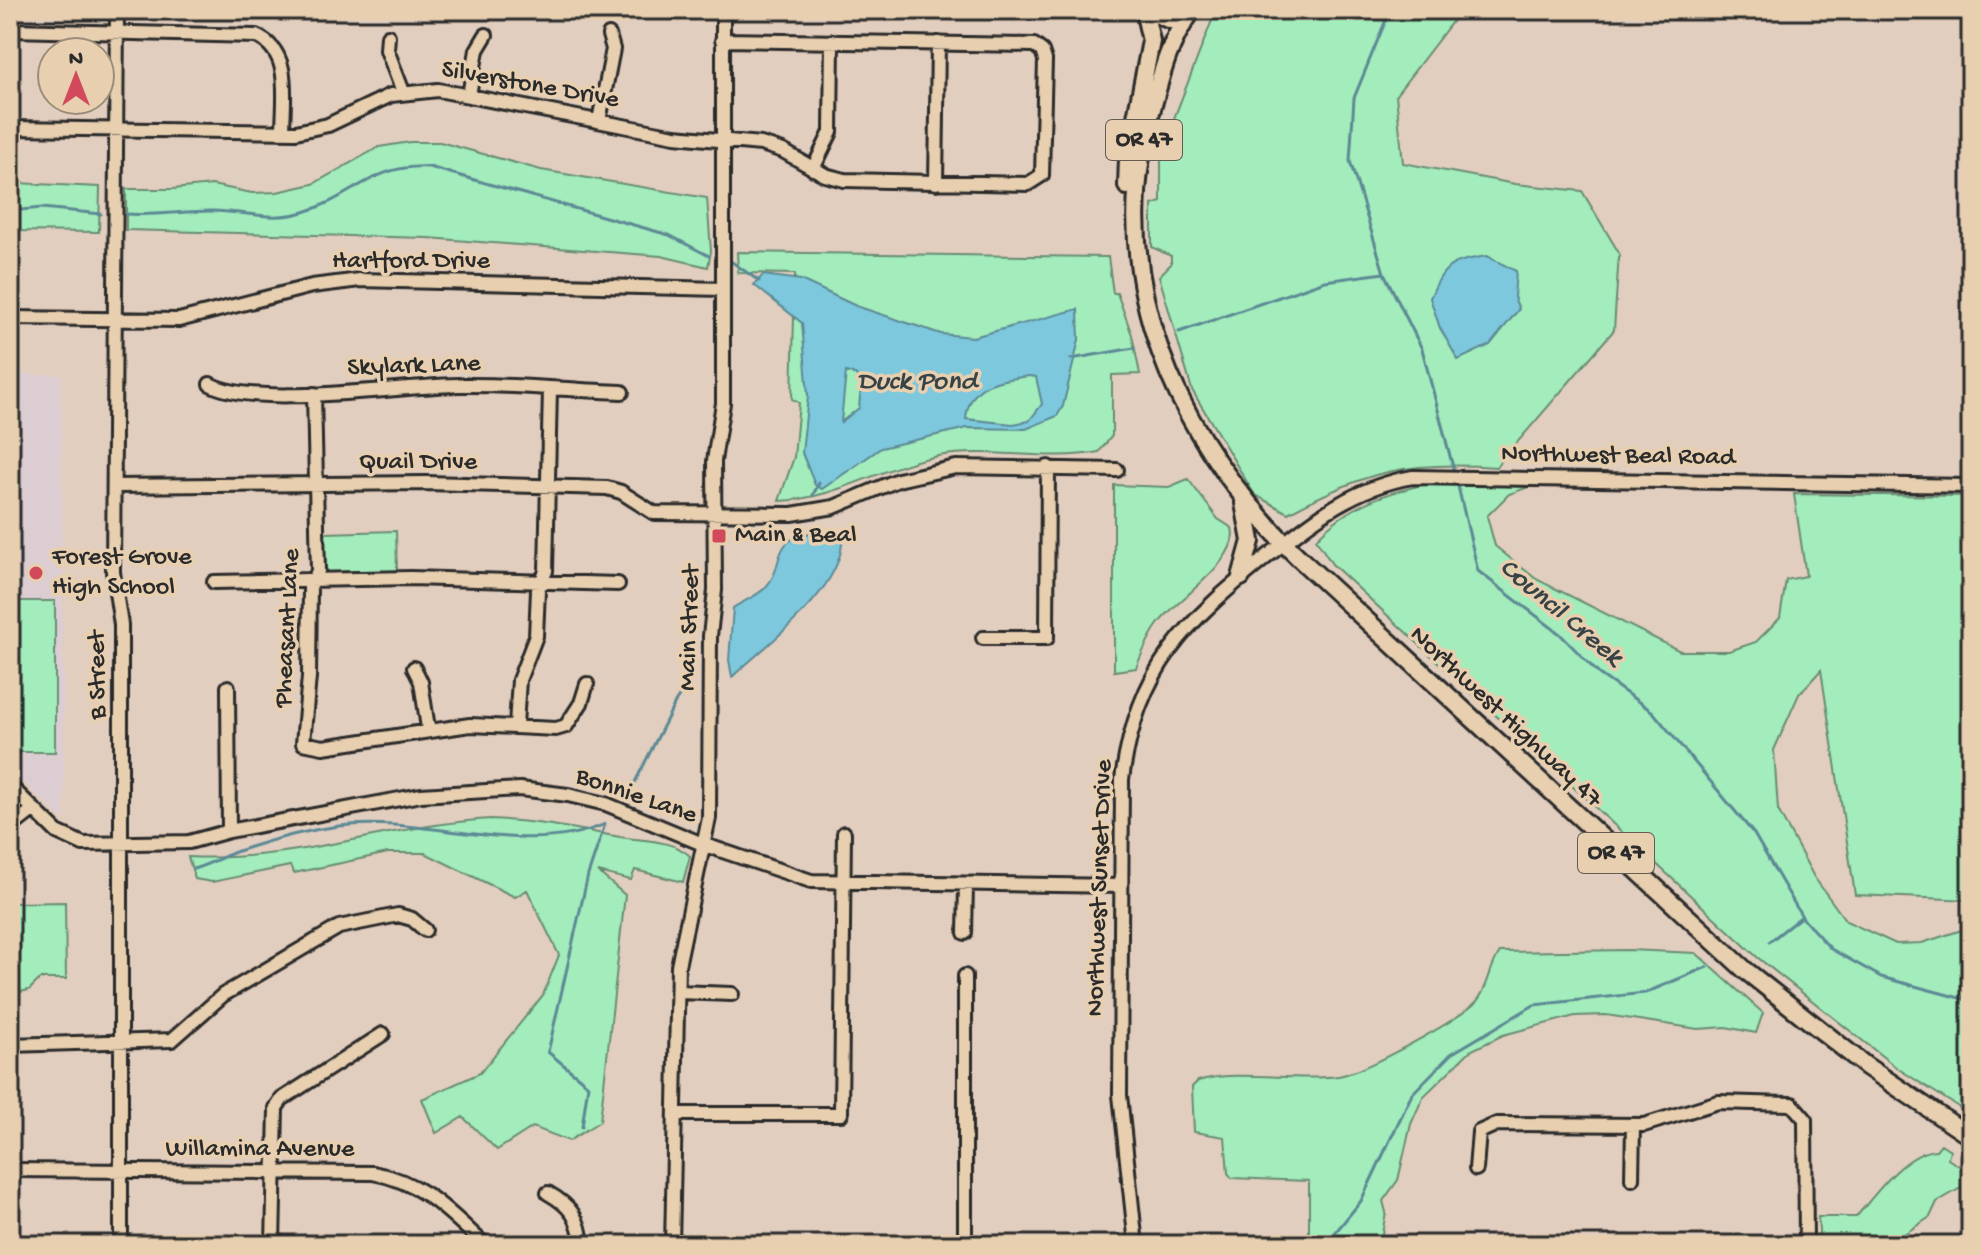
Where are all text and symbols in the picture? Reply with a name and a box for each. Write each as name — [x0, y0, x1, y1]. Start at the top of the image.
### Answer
north arrow — [36, 36, 116, 116]
text: N — [69, 47, 83, 73]
street label: Silverstone Drive — [439, 55, 622, 117]
road number: OR 47 — [1106, 120, 1182, 160]
street label: Hartford Drive — [332, 247, 490, 278]
street label: Skylark Lane — [347, 349, 482, 385]
water label: Duck Pond — [857, 366, 979, 399]
street label: Northwest Beal Road — [1501, 439, 1737, 475]
street label: Quail Drive — [359, 448, 478, 479]
place label: Main & Beal — [735, 521, 857, 552]
marker: Main & Beal — [710, 527, 728, 545]
place label: Forest Grove High School — [51, 543, 192, 604]
street label: Pheasant Lane — [269, 547, 309, 709]
water label: Council Creek — [1492, 552, 1630, 676]
street label: Main Street — [673, 562, 709, 691]
marker: Forest Grove High School — [27, 564, 45, 582]
street label: Northwest Highway 47 — [1402, 620, 1609, 817]
street label: B Street — [83, 628, 115, 721]
street label: Northwest Sunset Drive — [1081, 758, 1121, 1017]
street label: Bonnie Lane — [570, 761, 701, 832]
road number: OR 47 — [1578, 833, 1654, 873]
street label: Willamina Avenue — [166, 1135, 355, 1166]

